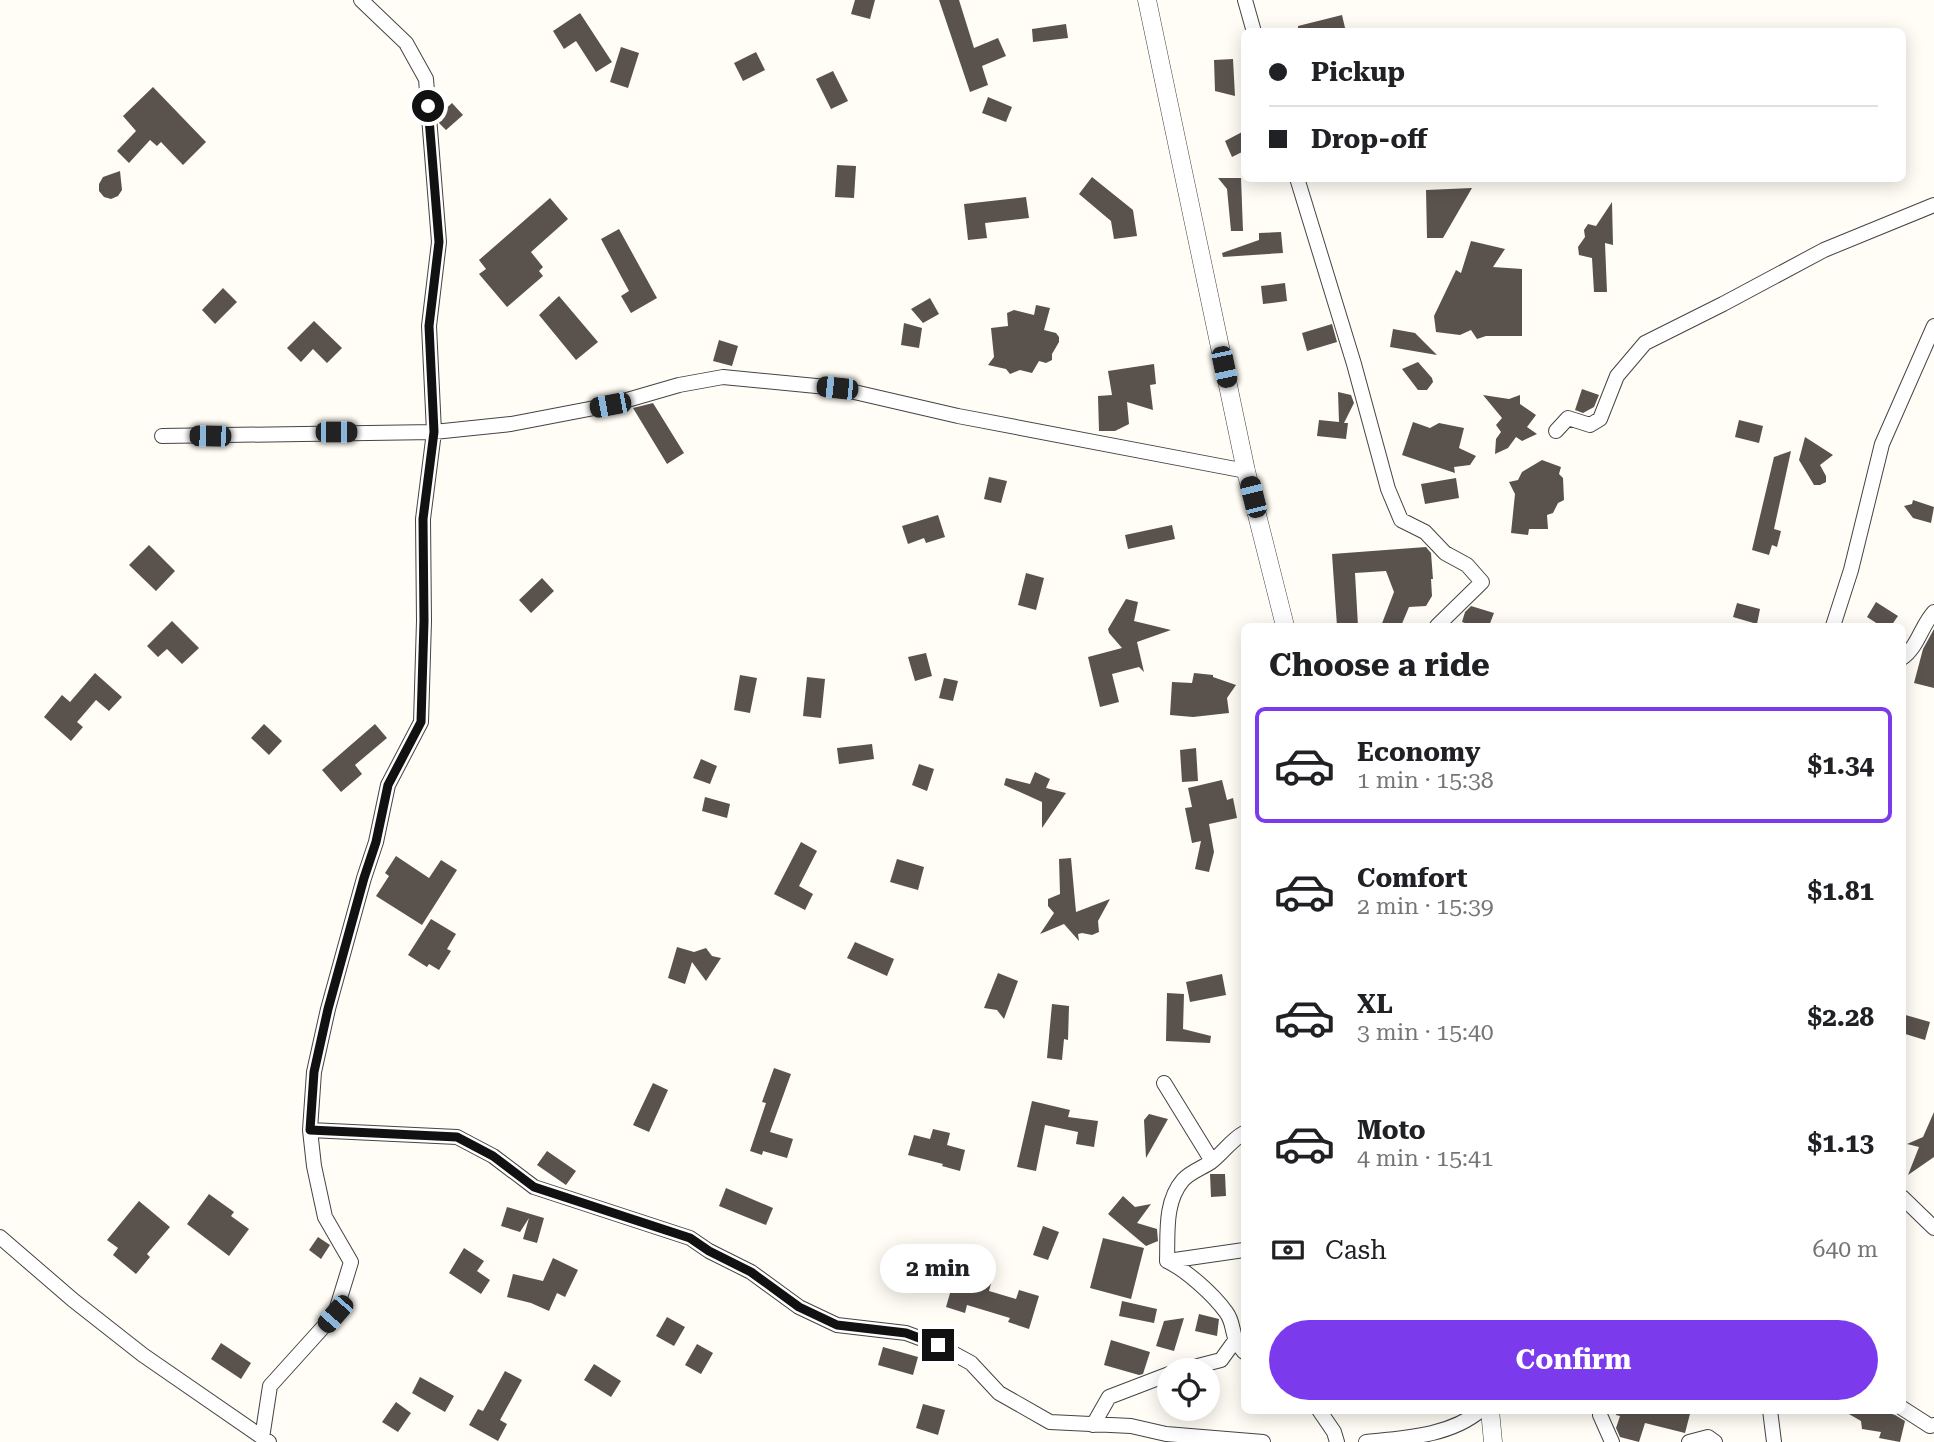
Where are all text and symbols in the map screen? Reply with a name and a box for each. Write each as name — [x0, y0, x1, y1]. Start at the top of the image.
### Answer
text: Pickup — [1311, 57, 1405, 87]
route start — [412, 90, 444, 122]
text: Drop-off — [1311, 124, 1427, 154]
car — [1210, 344, 1239, 390]
car — [816, 375, 859, 401]
car — [588, 391, 633, 419]
car — [316, 422, 358, 443]
car — [189, 425, 232, 447]
car — [1238, 474, 1269, 520]
text: Choose a ride — [1269, 646, 1490, 684]
icon: car — [1273, 734, 1336, 797]
text: Economy — [1357, 737, 1480, 767]
text: $1.34 — [1808, 750, 1874, 780]
text: 1 min · 15:38 — [1357, 767, 1494, 794]
icon: car — [1273, 860, 1336, 923]
text: Comfort — [1357, 863, 1467, 893]
text: $1.81 — [1808, 876, 1874, 906]
text: 2 min · 15:39 — [1357, 893, 1494, 920]
icon: car — [1273, 986, 1336, 1049]
text: XL — [1357, 989, 1393, 1019]
text: $2.28 — [1808, 1002, 1874, 1032]
text: 3 min · 15:40 — [1357, 1019, 1494, 1046]
icon: car — [1273, 1112, 1336, 1175]
text: Moto — [1357, 1115, 1426, 1145]
text: $1.13 — [1808, 1128, 1874, 1158]
text: 4 min · 15:41 — [1357, 1145, 1494, 1172]
icon: cash — [1269, 1231, 1307, 1269]
text: Cash — [1325, 1235, 1387, 1265]
text: 640 m — [1813, 1236, 1878, 1263]
callout: 2 min — [880, 1244, 996, 1292]
text: 2 min — [906, 1255, 970, 1282]
car — [314, 1291, 357, 1337]
button: Confirm — [1269, 1320, 1878, 1400]
route end — [922, 1329, 954, 1361]
map controls — [1157, 1358, 1220, 1421]
button: locate — [1157, 1358, 1220, 1421]

